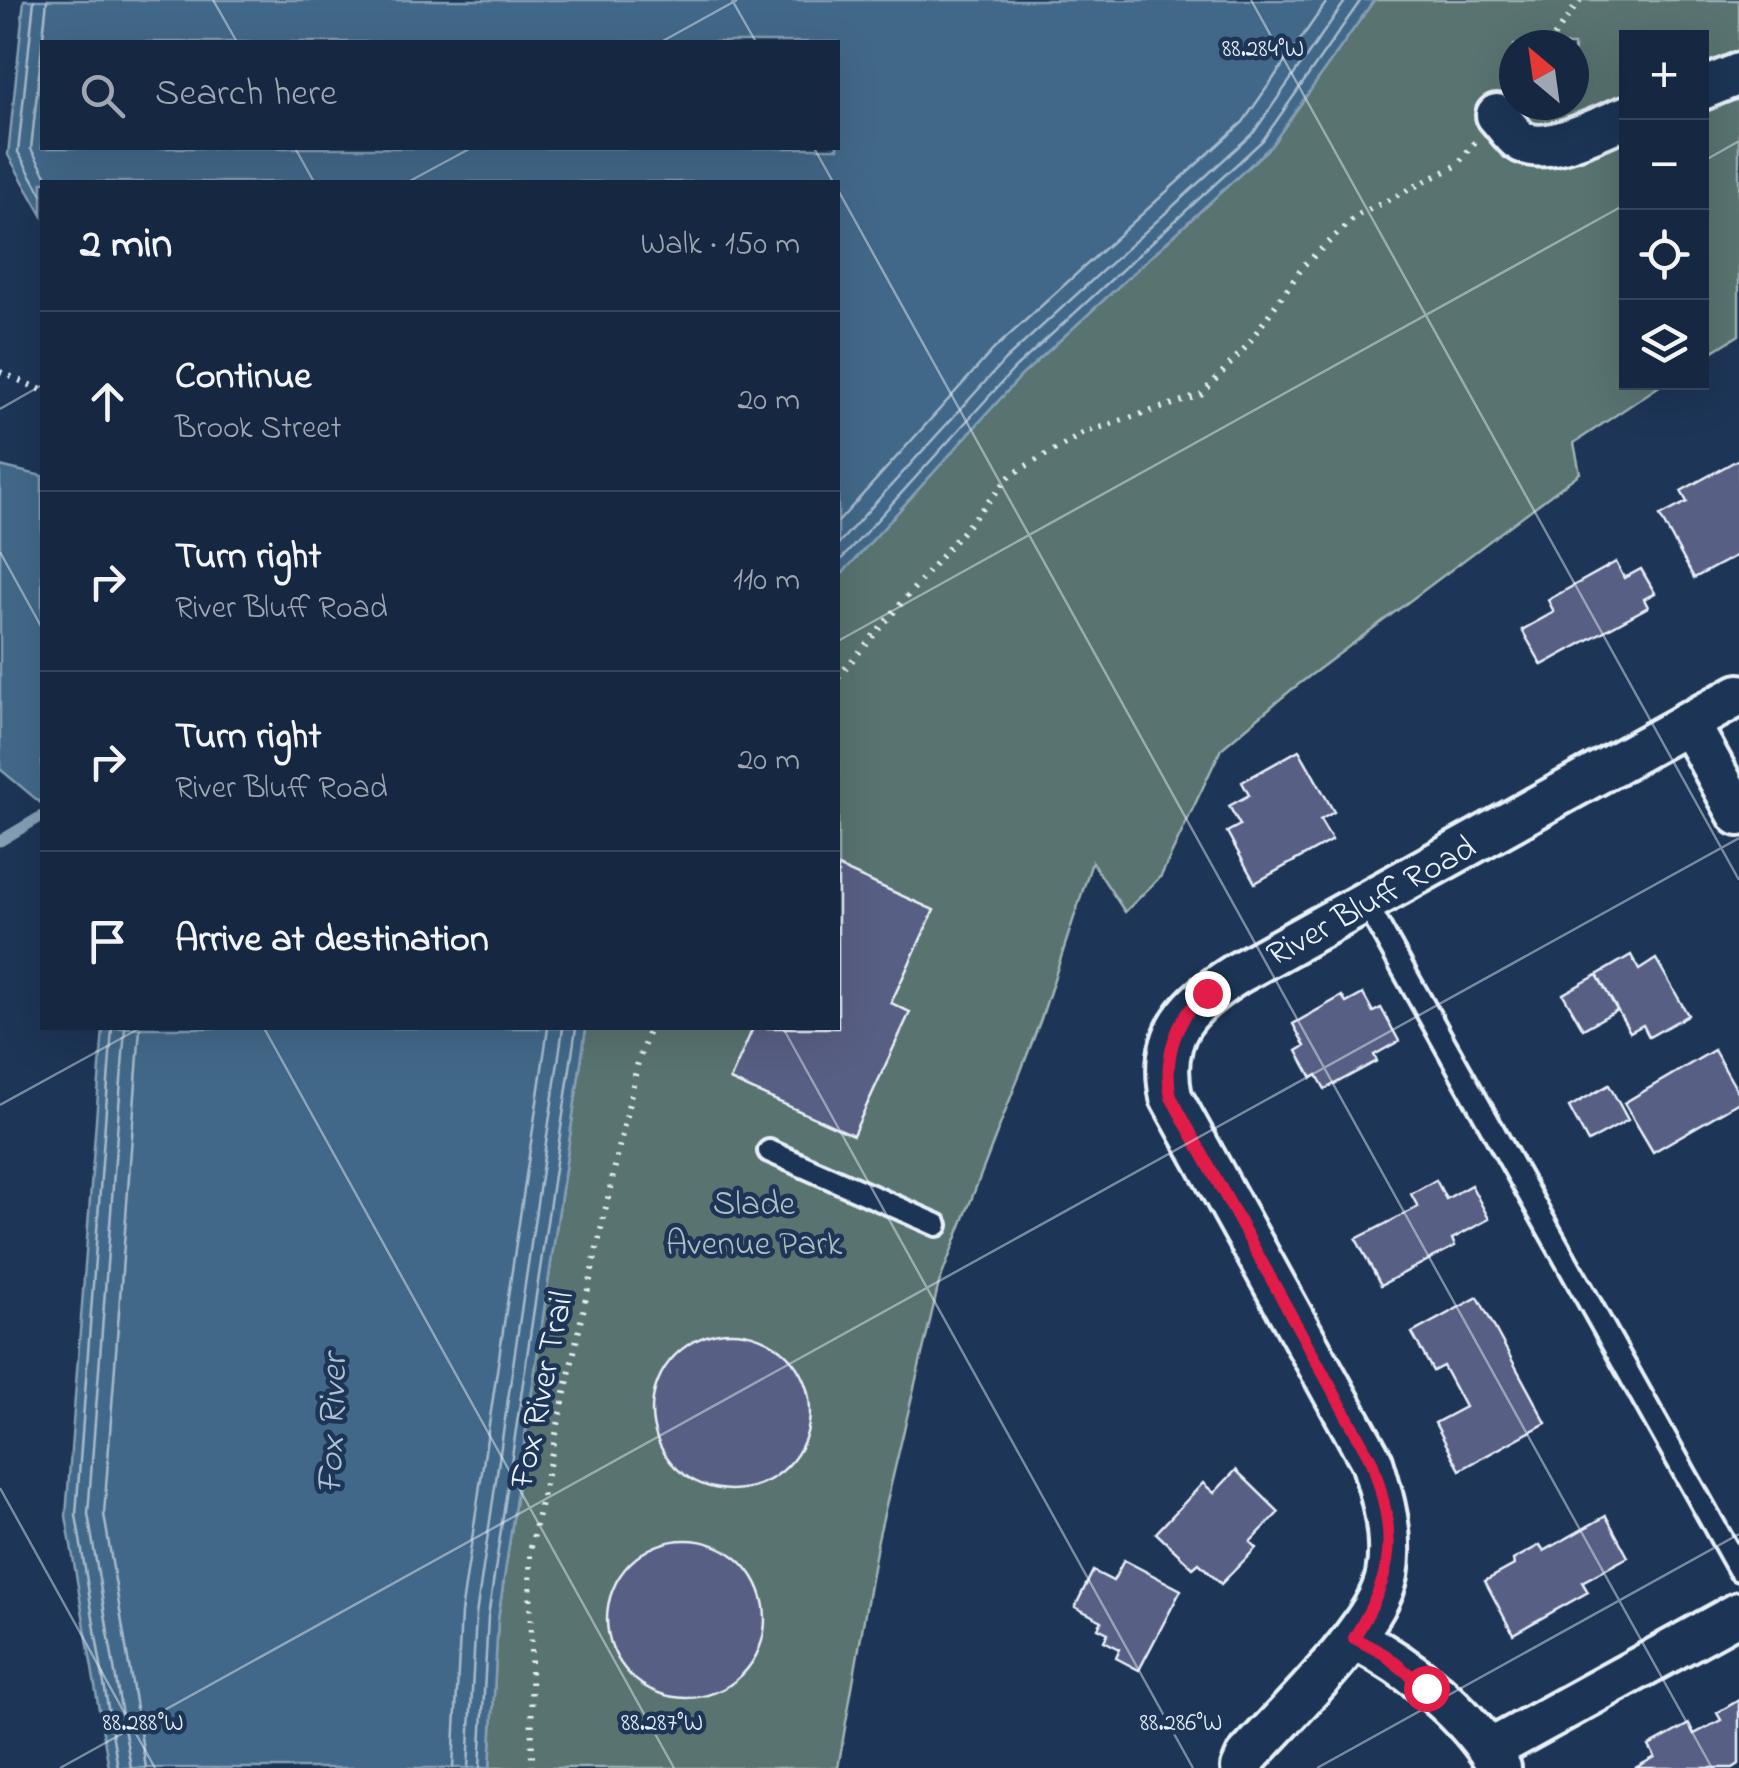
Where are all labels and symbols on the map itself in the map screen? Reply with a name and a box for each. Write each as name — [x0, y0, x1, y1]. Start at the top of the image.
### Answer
north arrow — [1499, 30, 1589, 120]
text: 88.284°W — [1222, 32, 1304, 68]
street label: River Bluff Road — [1258, 824, 1486, 981]
route end — [1185, 971, 1231, 1017]
park label: Slade Avenue Park — [666, 1180, 843, 1271]
street label: Fox River Trail — [498, 1287, 589, 1494]
water label: Fox River — [304, 1349, 365, 1495]
route start — [1404, 1666, 1450, 1712]
text: 88.288°W — [102, 1706, 184, 1742]
text: 88.287°W — [621, 1706, 703, 1742]
text: 88.286°W — [1140, 1706, 1222, 1742]

